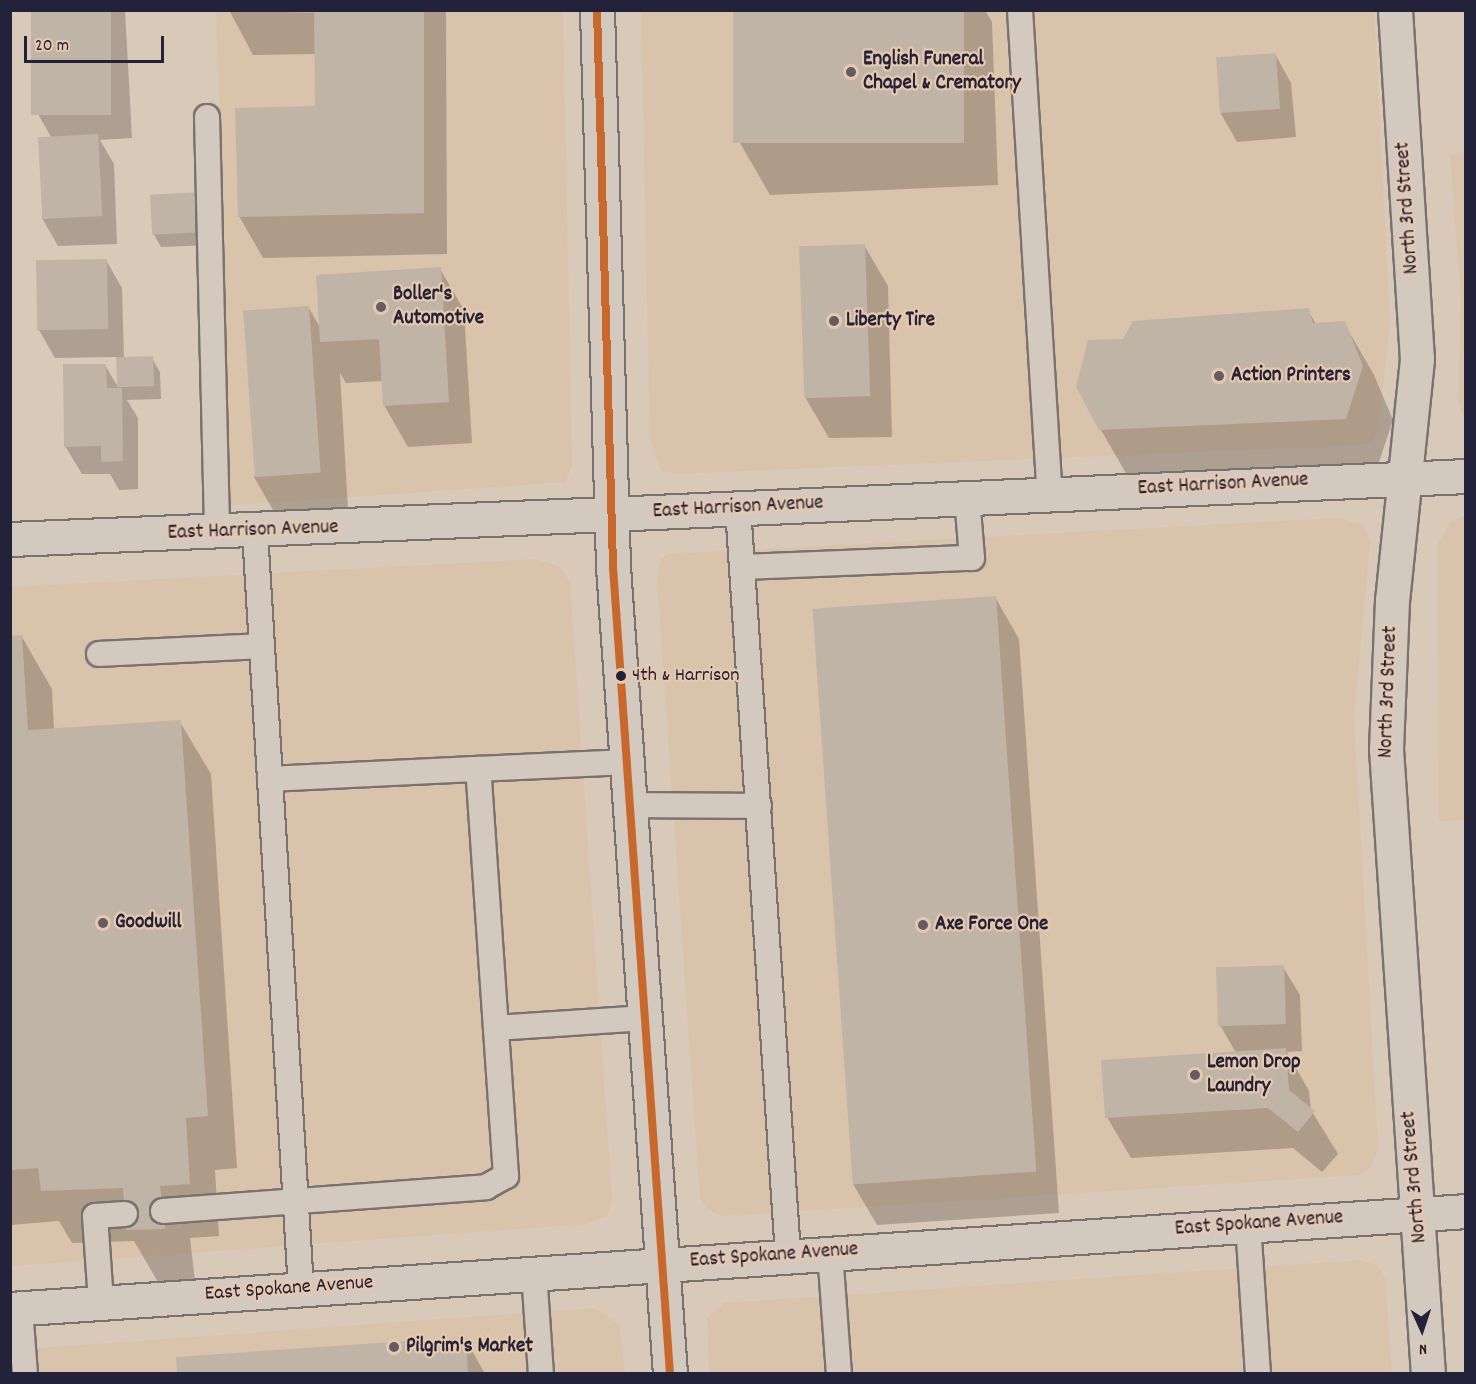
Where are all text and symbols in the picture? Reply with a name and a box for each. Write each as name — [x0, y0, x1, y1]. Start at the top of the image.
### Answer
scale bar — [27, 24, 166, 62]
text: 20 m — [35, 34, 69, 59]
place label: English Funeral Chapel & Crematory — [863, 47, 1021, 97]
marker: English Funeral Chapel & Crematory — [844, 65, 858, 79]
street label: North 3rd Street — [1391, 141, 1425, 275]
place label: Boller's Automotive — [393, 282, 484, 332]
marker: Boller's Automotive — [374, 300, 388, 314]
place label: Liberty Tire — [846, 308, 935, 334]
marker: Liberty Tire — [827, 314, 841, 328]
place label: Action Printers — [1231, 363, 1351, 389]
marker: Action Printers — [1212, 369, 1226, 383]
street label: East Harrison Avenue — [1137, 468, 1309, 502]
street label: East Harrison Avenue — [652, 491, 824, 525]
street label: East Harrison Avenue — [167, 515, 339, 547]
street label: North 3rd Street — [1374, 625, 1404, 759]
place label: 4th & Harrison — [632, 664, 739, 688]
marker: 4th & Harrison — [615, 670, 627, 682]
place label: Goodwill — [115, 910, 182, 936]
place label: Axe Force One — [935, 912, 1048, 938]
marker: Goodwill — [96, 916, 110, 930]
marker: Axe Force One — [916, 918, 930, 932]
place label: Lemon Drop Laundry — [1207, 1050, 1301, 1100]
marker: Lemon Drop Laundry — [1188, 1068, 1202, 1082]
street label: North 3rd Street — [1397, 1110, 1433, 1244]
street label: East Spokane Avenue — [1174, 1206, 1344, 1242]
street label: East Spokane Avenue — [689, 1238, 859, 1274]
street label: East Spokane Avenue — [204, 1271, 374, 1307]
north arrow — [1392, 1300, 1452, 1360]
place label: Pilgrim's Market — [406, 1334, 533, 1360]
text: N — [1418, 1337, 1428, 1360]
marker: Pilgrim's Market — [387, 1340, 401, 1354]

